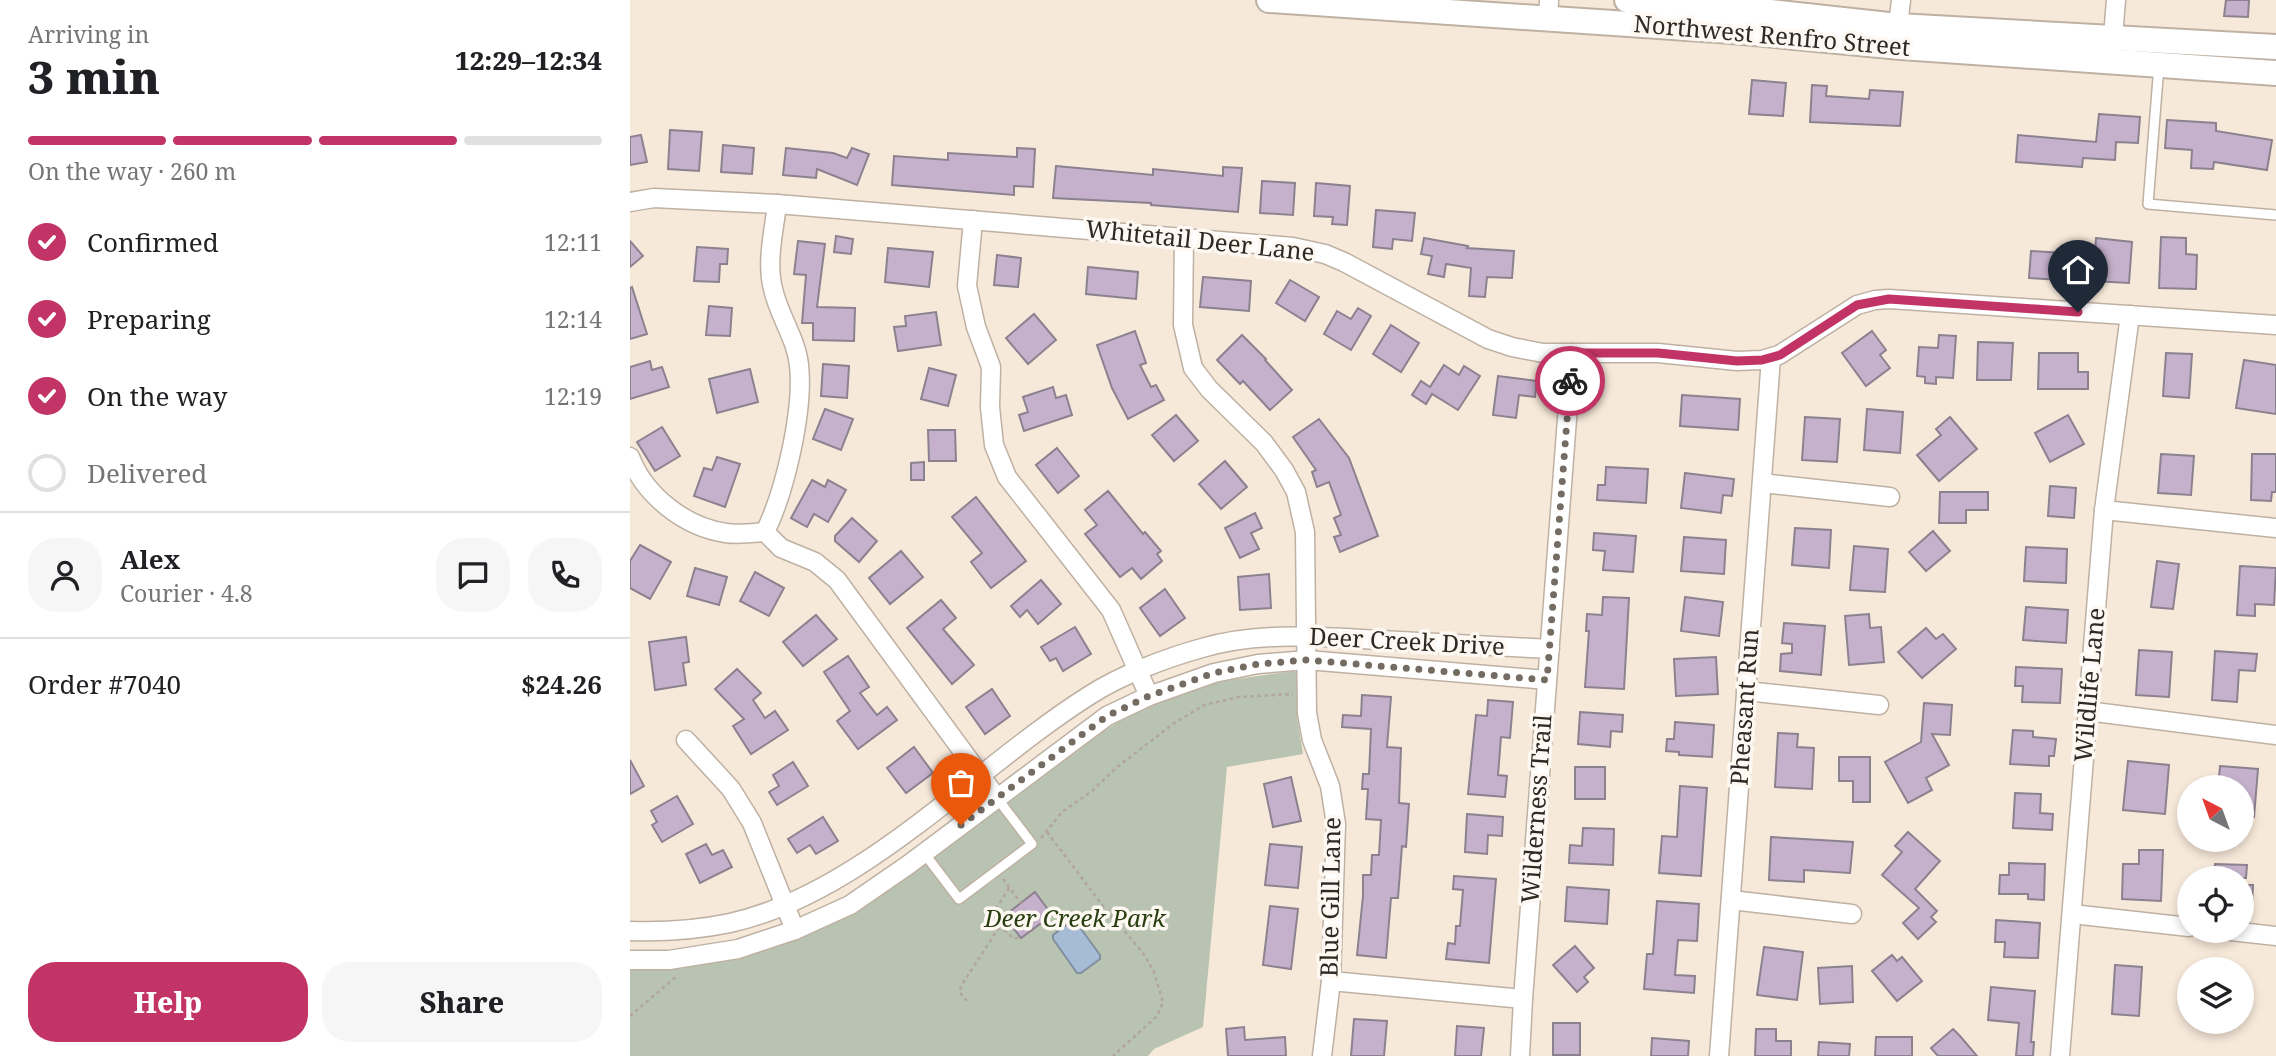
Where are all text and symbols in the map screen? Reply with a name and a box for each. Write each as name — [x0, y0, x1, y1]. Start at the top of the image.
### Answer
street label: Northwest Renfro Street — [1632, 6, 1912, 63]
text: Arriving in — [28, 18, 149, 50]
text: 12:29–12:34 — [455, 42, 602, 78]
text: 3 min — [28, 45, 160, 107]
text: On the way · 260 m — [28, 155, 236, 187]
street label: Whitetail Deer Lane — [1084, 211, 1316, 268]
icon: check — [28, 223, 66, 261]
text: Confirmed — [87, 224, 219, 260]
text: 12:11 — [544, 226, 602, 258]
pin — [2048, 240, 2108, 312]
icon: home — [2059, 251, 2097, 289]
icon: check — [28, 300, 66, 338]
text: Preparing — [87, 301, 211, 337]
text: 12:14 — [544, 303, 602, 335]
courier — [1535, 346, 1605, 416]
icon: bike — [1551, 362, 1589, 400]
icon: check — [28, 377, 66, 415]
text: On the way — [87, 378, 227, 414]
text: 12:19 — [544, 380, 602, 412]
text: Delivered — [87, 455, 207, 491]
button: person — [28, 538, 102, 612]
button: chat — [436, 538, 510, 612]
button: phone — [528, 538, 602, 612]
text: Alex — [120, 541, 180, 577]
text: Courier · 4.8 — [120, 577, 253, 609]
street label: Wildlife Lane — [2065, 606, 2112, 763]
street label: Deer Creek Drive — [1308, 619, 1506, 662]
street label: Pheasant Run — [1722, 627, 1765, 786]
text: Order #7040 — [28, 666, 181, 702]
text: $24.26 — [521, 666, 602, 702]
street label: Wilderness Trail — [1512, 713, 1559, 905]
pin — [931, 753, 991, 825]
icon: bag — [942, 764, 980, 802]
north arrow — [2177, 775, 2254, 852]
map controls — [2177, 775, 2254, 1034]
street label: Blue Gill Lane — [1312, 817, 1347, 977]
button: locate — [2177, 866, 2254, 943]
park label: Deer Creek Park — [983, 901, 1167, 934]
button: layers — [2177, 957, 2254, 1034]
button: Help — [28, 962, 308, 1042]
button: Share — [322, 962, 602, 1042]

